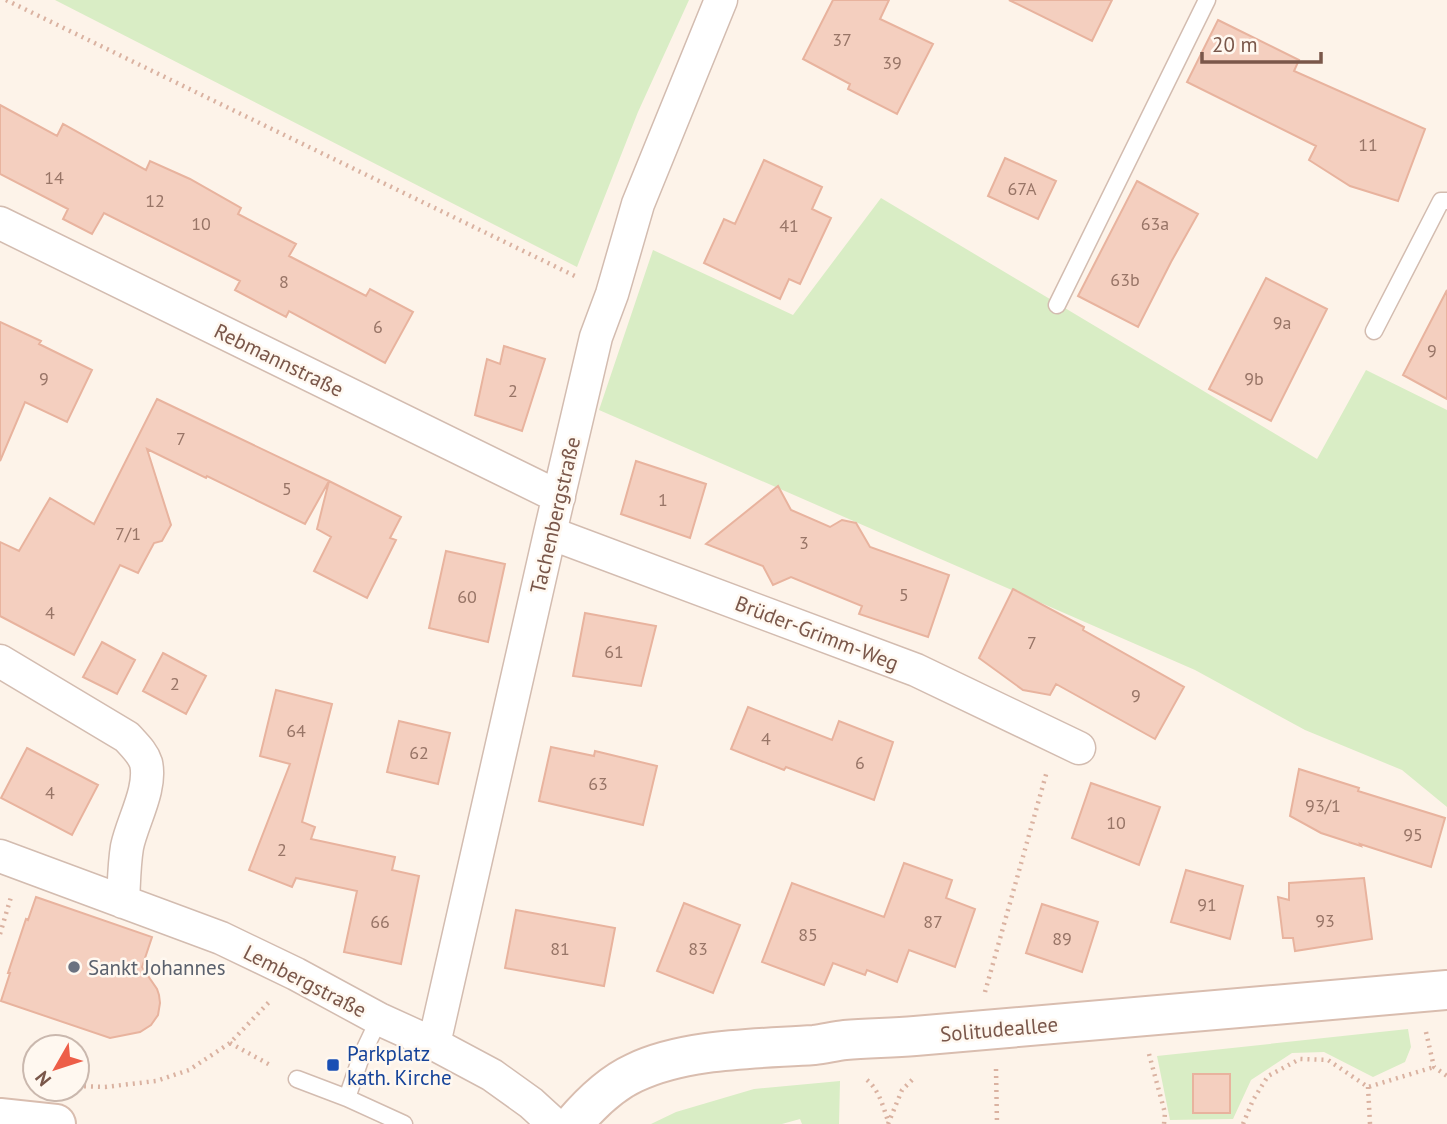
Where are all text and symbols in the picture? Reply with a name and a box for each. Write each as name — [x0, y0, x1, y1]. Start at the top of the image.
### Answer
scale bar — [1202, 21, 1321, 65]
house number: 37 — [832, 28, 852, 51]
text: 20 m — [1212, 31, 1258, 58]
house number: 39 — [882, 51, 902, 74]
house number: 11 — [1358, 133, 1378, 156]
house number: 14 — [44, 166, 64, 189]
house number: 67A — [1007, 177, 1037, 200]
house number: 12 — [145, 189, 165, 212]
house number: 10 — [191, 212, 211, 235]
house number: 63a — [1141, 212, 1169, 235]
house number: 41 — [779, 214, 799, 237]
house number: 63b — [1110, 268, 1140, 291]
house number: 8 — [279, 270, 289, 293]
house number: 9a — [1273, 311, 1291, 334]
house number: 6 — [373, 315, 383, 338]
street label: Rebmannstraße — [210, 317, 348, 403]
house number: 9 — [1427, 339, 1437, 362]
house number: 9 — [39, 367, 49, 390]
house number: 9b — [1244, 367, 1264, 390]
house number: 2 — [508, 379, 518, 402]
house number: 7 — [176, 427, 186, 450]
street label: Tachenbergstraße — [524, 434, 586, 596]
house number: 5 — [282, 477, 292, 500]
house number: 1 — [658, 488, 668, 511]
house number: 7/1 — [115, 522, 141, 545]
house number: 3 — [799, 531, 809, 554]
house number: 5 — [899, 583, 909, 606]
house number: 60 — [457, 585, 477, 608]
street label: Brüder-Grimm-Weg — [731, 589, 903, 677]
house number: 4 — [45, 601, 55, 624]
house number: 7 — [1027, 631, 1037, 654]
house number: 61 — [604, 640, 624, 663]
house number: 2 — [170, 672, 180, 695]
house number: 9 — [1131, 684, 1141, 707]
house number: 64 — [286, 719, 306, 742]
house number: 4 — [761, 727, 771, 750]
house number: 62 — [409, 741, 429, 764]
house number: 6 — [855, 751, 865, 774]
house number: 63 — [588, 772, 608, 795]
house number: 4 — [45, 781, 55, 804]
house number: 93/1 — [1305, 794, 1341, 817]
house number: 10 — [1106, 811, 1126, 834]
house number: 95 — [1403, 823, 1423, 846]
house number: 2 — [277, 838, 287, 861]
house number: 91 — [1197, 893, 1217, 916]
house number: 93 — [1315, 909, 1335, 932]
house number: 66 — [370, 910, 390, 933]
house number: 87 — [923, 910, 943, 933]
house number: 85 — [798, 923, 818, 946]
house number: 89 — [1052, 927, 1072, 950]
house number: 81 — [550, 937, 570, 960]
house number: 83 — [688, 937, 708, 960]
street label: Lembergstraße — [239, 938, 371, 1024]
place label: Sankt Johannes — [88, 954, 226, 981]
marker: Sankt Johannes — [66, 959, 82, 975]
street label: Solitudeallee — [939, 1010, 1059, 1048]
north arrow — [21, 1033, 91, 1103]
place label: Parkplatz kath. Kirche — [347, 1040, 452, 1091]
marker: Parkplatz kath. Kirche — [325, 1057, 341, 1073]
text: N — [30, 1066, 56, 1091]

